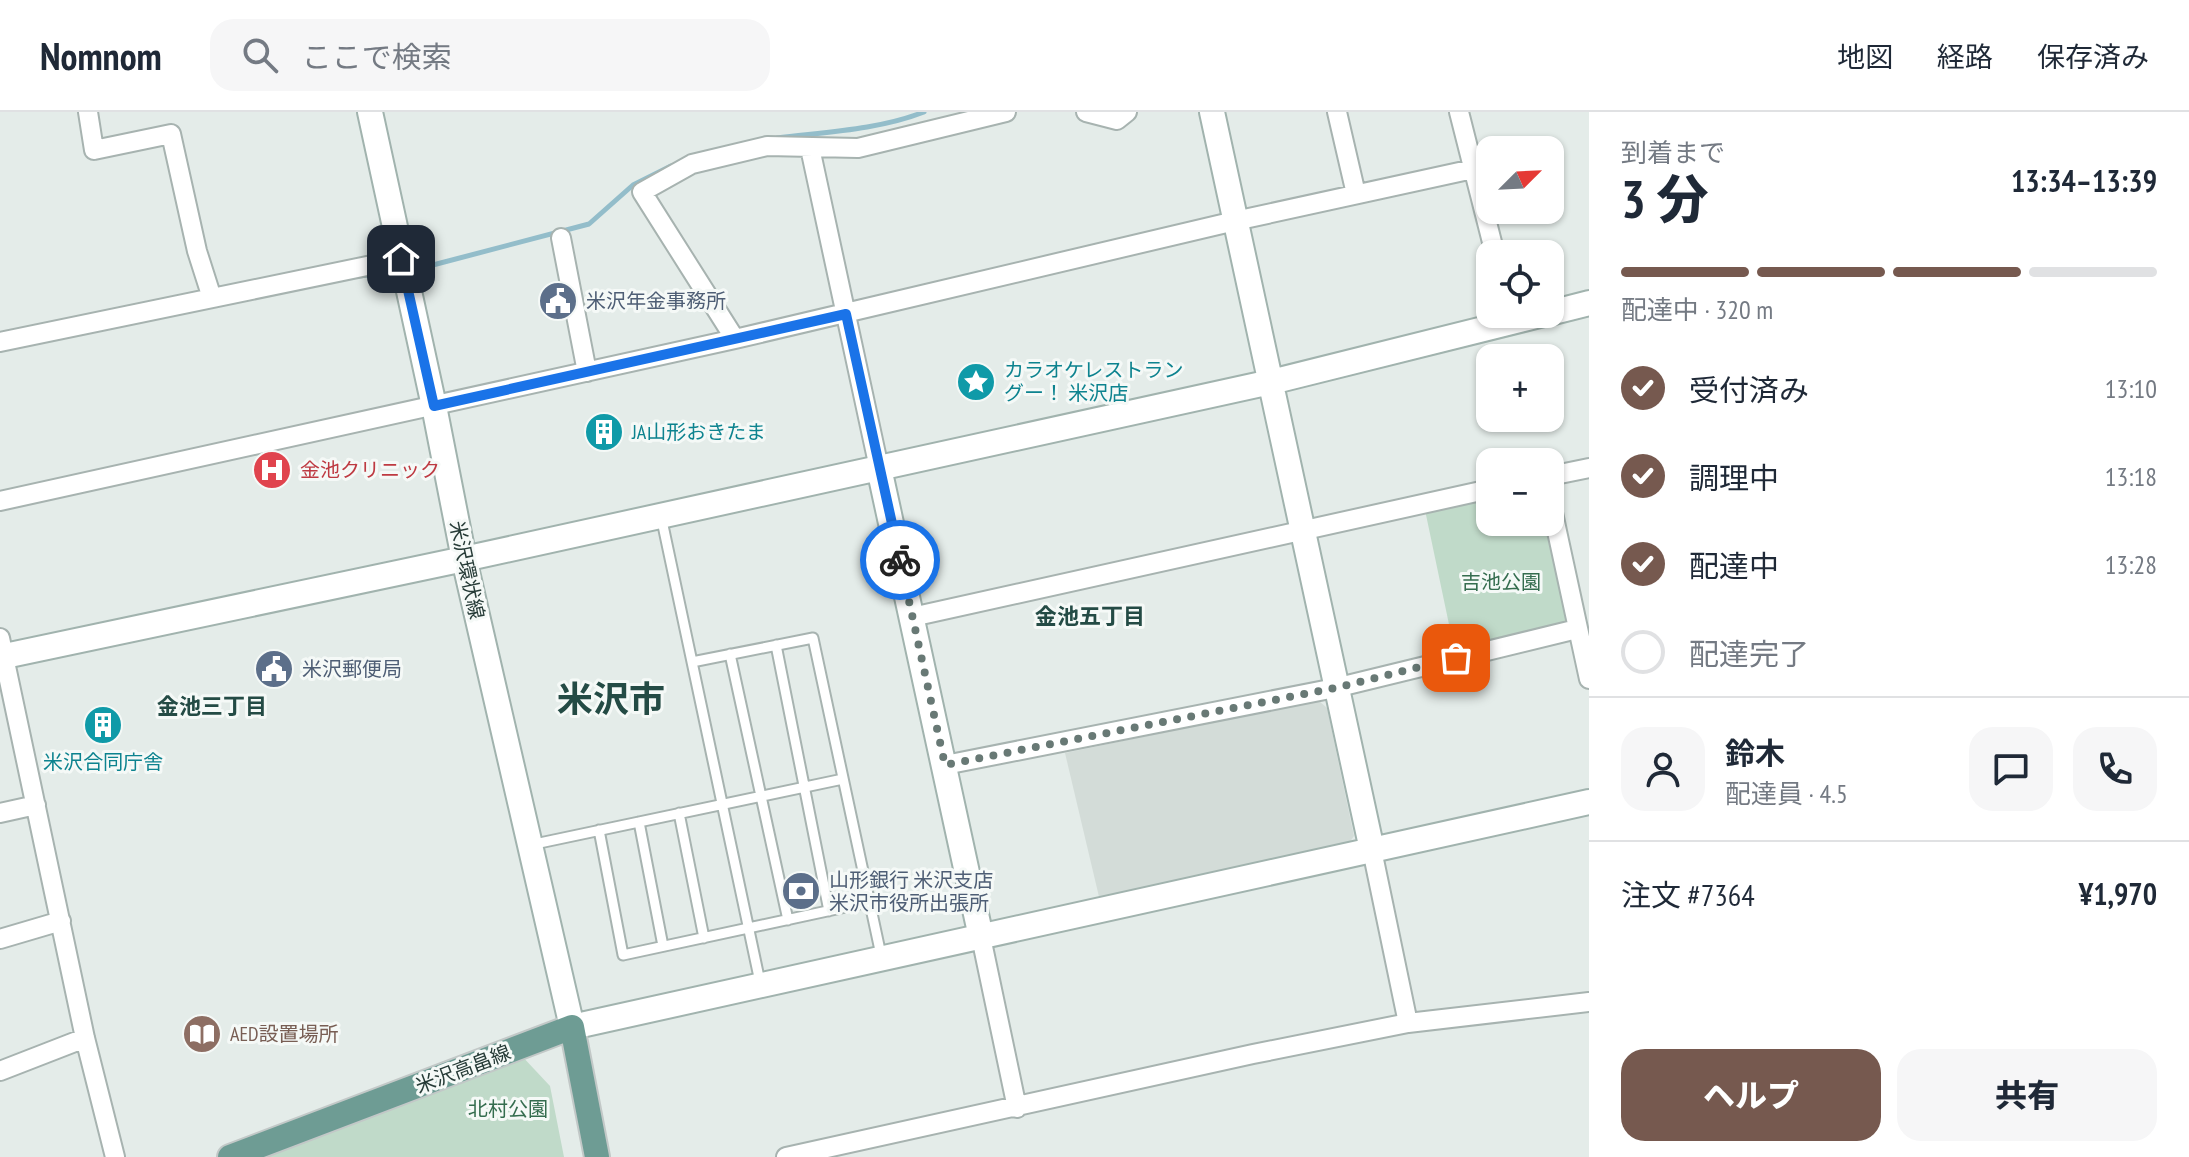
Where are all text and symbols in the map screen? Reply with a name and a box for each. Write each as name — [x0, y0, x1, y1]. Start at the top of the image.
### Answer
search box — [210, 19, 770, 91]
text: Nomnom — [40, 31, 162, 80]
icon: search — [238, 33, 282, 77]
text: ここで検索 — [302, 37, 452, 76]
text: 地図 — [1837, 38, 1893, 75]
text: 経路 — [1937, 38, 1993, 75]
text: 保存済み — [2037, 38, 2149, 75]
north arrow — [1476, 136, 1564, 224]
map controls — [1476, 136, 1564, 536]
text: 到着まで — [1621, 136, 1725, 169]
text: 13:34–13:39 — [2011, 161, 2157, 200]
text: 3 分 — [1621, 165, 1709, 232]
pin — [367, 225, 435, 293]
icon: home — [379, 237, 423, 281]
button: locate — [1476, 240, 1564, 328]
public building icon: 米沢年金事務所 — [537, 280, 579, 322]
place label: 米沢年金事務所 — [586, 288, 726, 314]
text: 配達中 · 320 m — [1621, 293, 1773, 326]
button: + — [1476, 344, 1564, 432]
place label: カラオケレストラン グー！ 米沢店 — [1004, 357, 1184, 406]
place icon: カラオケレストラン グー！ 米沢店 — [955, 361, 997, 403]
icon: check — [1621, 366, 1665, 410]
text: 受付済み — [1689, 370, 1809, 409]
text: 13:10 — [2105, 372, 2157, 405]
building icon: JA山形おきたま — [583, 411, 625, 453]
place label: JA山形おきたま — [631, 419, 766, 445]
button: − — [1476, 448, 1564, 536]
hospital icon: 金池クリニック — [251, 449, 293, 491]
icon: check — [1621, 454, 1665, 498]
place label: 金池クリニック — [300, 457, 440, 483]
text: 調理中 — [1689, 458, 1779, 497]
text: 13:18 — [2105, 460, 2157, 493]
street label: 米沢環状線 — [444, 518, 490, 622]
courier — [860, 520, 940, 600]
icon: bike — [878, 538, 922, 582]
icon: check — [1621, 542, 1665, 586]
text: 配達中 — [1689, 546, 1779, 585]
text: 13:28 — [2105, 548, 2157, 581]
park label: 吉池公園 — [1461, 569, 1541, 595]
district label: 金池五丁目 — [1035, 602, 1145, 630]
pin — [1422, 624, 1490, 692]
text: 配達完了 — [1689, 634, 1809, 673]
icon: bag — [1434, 636, 1478, 680]
public building icon: 米沢郵便局 — [253, 648, 295, 690]
place label: 米沢郵便局 — [302, 656, 402, 682]
district label: 米沢市 — [557, 675, 665, 722]
district label: 金池三丁目 — [157, 692, 267, 720]
building icon: 米沢合同庁舎 — [82, 704, 124, 746]
button: person — [1621, 727, 1705, 811]
button: chat — [1969, 727, 2053, 811]
button: phone — [2073, 727, 2157, 811]
text: 鈴木 — [1725, 733, 1785, 772]
place label: 米沢合同庁舎 — [43, 749, 163, 775]
text: 配達員 · 4.5 — [1725, 777, 1848, 810]
place label: 山形銀行 米沢支店 米沢市役所出張所 — [829, 867, 993, 916]
bank icon: 山形銀行 米沢支店 米沢市役所出張所 — [780, 870, 822, 912]
text: ¥1,970 — [2079, 874, 2157, 913]
text: 注文 #7364 — [1621, 875, 1755, 914]
library icon: AED設置場所 — [181, 1013, 223, 1055]
place label: AED設置場所 — [230, 1021, 339, 1047]
street label: 米沢高畠線 — [412, 1039, 514, 1099]
button: ヘルプ — [1621, 1049, 1881, 1141]
button: 共有 — [1897, 1049, 2157, 1141]
park label: 北村公園 — [468, 1096, 548, 1122]

